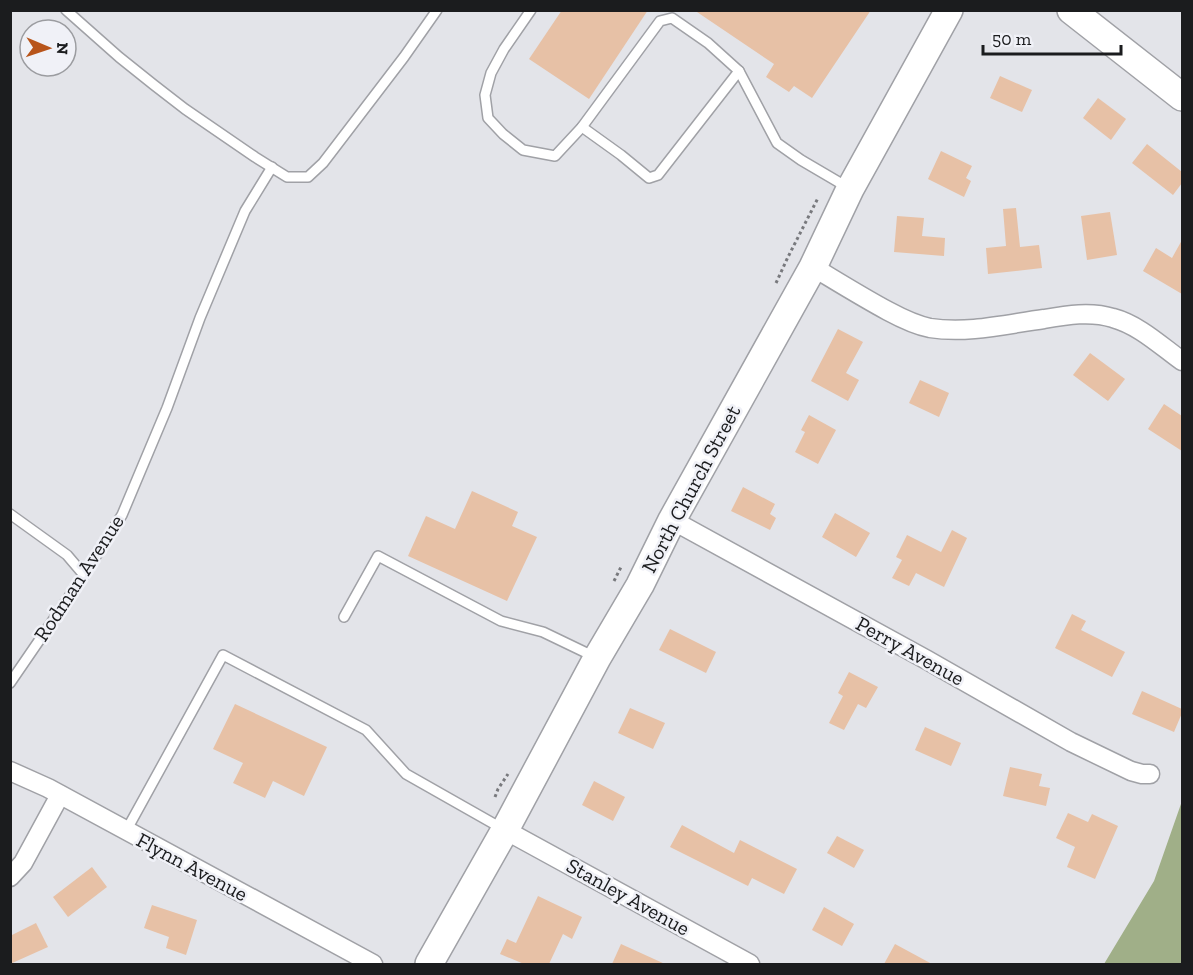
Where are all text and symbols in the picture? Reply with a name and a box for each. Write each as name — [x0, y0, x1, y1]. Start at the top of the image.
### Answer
north arrow — [18, 18, 78, 78]
scale bar — [983, 18, 1121, 56]
text: 50 m — [992, 28, 1032, 50]
text: N — [53, 42, 72, 55]
street label: North Church Street — [636, 401, 745, 577]
street label: Rodman Avenue — [28, 510, 129, 646]
street label: Perry Avenue — [852, 611, 969, 691]
street label: Flynn Avenue — [132, 827, 252, 906]
street label: Stanley Avenue — [562, 852, 694, 941]

